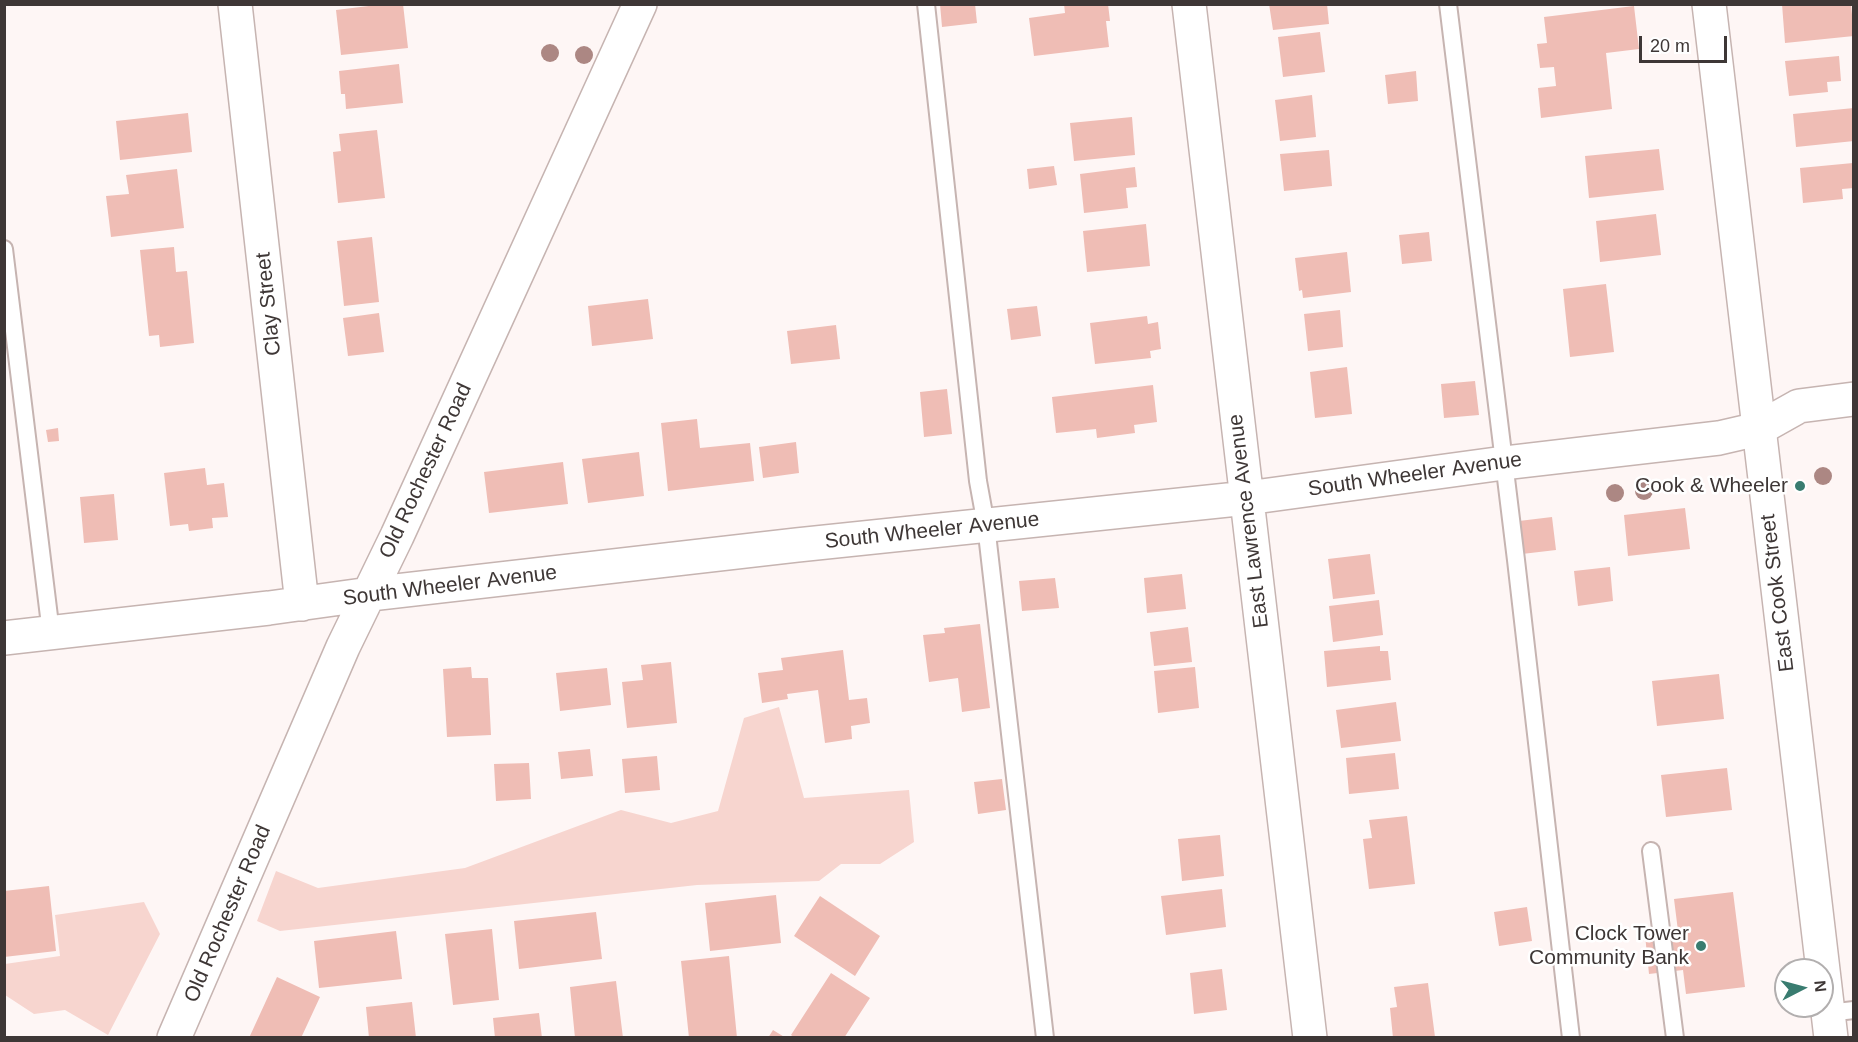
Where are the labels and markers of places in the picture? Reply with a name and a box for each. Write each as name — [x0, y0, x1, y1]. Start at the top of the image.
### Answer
place label: Cook & Wheeler — [1635, 473, 1788, 499]
marker: Cook & Wheeler — [1793, 479, 1807, 493]
place label: Clock Tower Community Bank — [1529, 921, 1689, 971]
marker: Clock Tower Community Bank — [1694, 939, 1708, 953]

